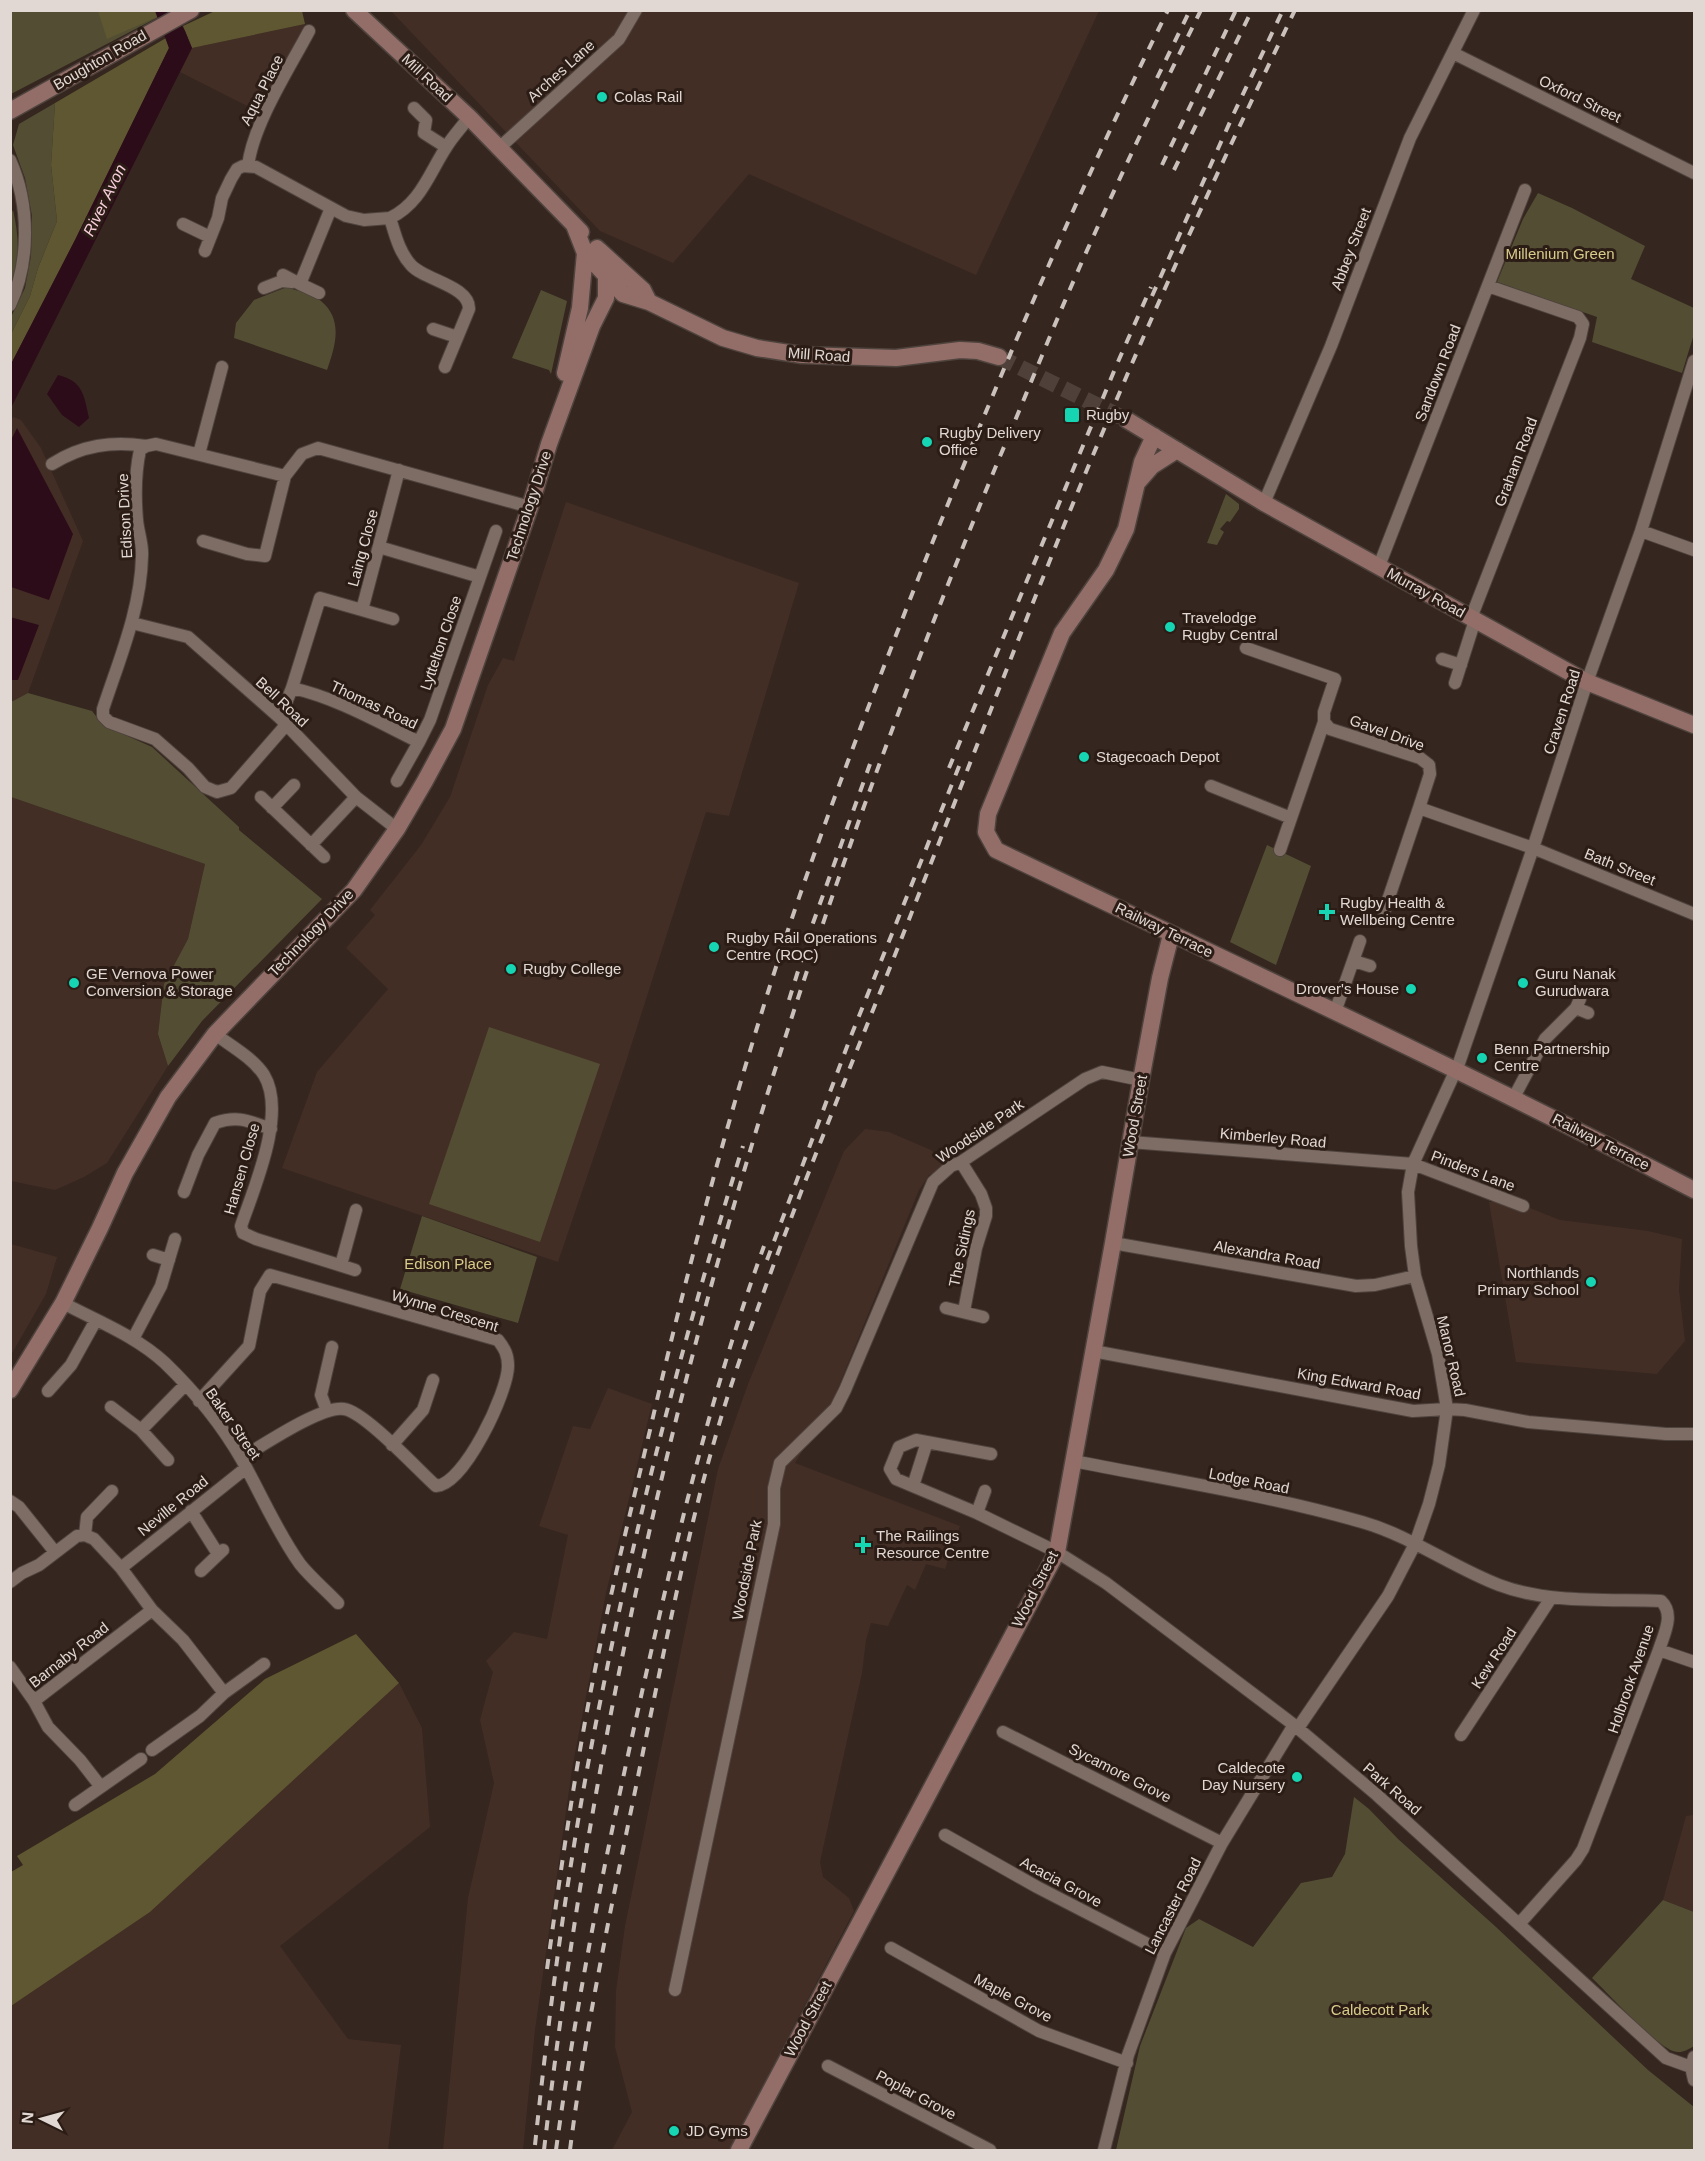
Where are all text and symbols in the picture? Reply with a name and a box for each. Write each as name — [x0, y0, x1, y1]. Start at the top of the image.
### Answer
street label: Boughton Road — [50, 26, 149, 93]
street label: Arches Lane — [524, 36, 598, 105]
street label: Mill Road — [399, 50, 456, 105]
street label: Aqua Place — [237, 52, 287, 128]
street label: Oxford Street — [1536, 71, 1625, 126]
place label: Colas Rail — [614, 88, 682, 105]
marker: Colas Rail — [595, 90, 609, 104]
water label: River Avon — [80, 162, 129, 239]
street label: Abbey Street — [1327, 205, 1374, 292]
park label: Millenium Green — [1505, 245, 1615, 262]
street label: Sandown Road — [1411, 322, 1464, 424]
street label: Mill Road — [787, 344, 851, 365]
marker: Rugby — [1063, 406, 1081, 424]
place label: Rugby — [1086, 406, 1130, 423]
street label: Graham Road — [1491, 415, 1540, 509]
place label: Rugby Delivery Office — [939, 424, 1041, 458]
marker: Rugby Delivery Office — [920, 435, 934, 449]
street label: Technology Drive — [503, 449, 554, 563]
street label: Edison Drive — [114, 473, 135, 559]
street label: Laing Close — [344, 507, 381, 588]
street label: Murray Road — [1384, 564, 1468, 621]
street label: Lyttelton Close — [416, 593, 465, 692]
place label: Travelodge Rugby Central — [1182, 609, 1278, 643]
marker: Travelodge Rugby Central — [1163, 620, 1177, 634]
street label: Craven Road — [1540, 667, 1583, 757]
street label: Bell Road — [253, 673, 312, 730]
street label: Thomas Road — [328, 677, 420, 732]
street label: Gavel Drive — [1347, 711, 1427, 754]
place label: Stagecoach Depot — [1096, 748, 1220, 765]
marker: Stagecoach Depot — [1077, 750, 1091, 764]
street label: Bath Street — [1582, 845, 1659, 889]
street label: Technology Drive — [265, 885, 357, 980]
place label: Rugby Health & Wellbeing Centre — [1340, 894, 1455, 928]
street label: Railway Terrace — [1113, 899, 1216, 961]
marker: Rugby Health & Wellbeing Centre — [1318, 903, 1336, 921]
place label: Rugby Rail Operations Centre (ROC) — [726, 929, 877, 963]
marker: Rugby Rail Operations Centre (ROC) — [707, 940, 721, 954]
place label: Rugby College — [523, 960, 621, 977]
marker: Rugby College — [504, 962, 518, 976]
place label: GE Vernova Power Conversion & Storage — [86, 965, 233, 999]
place label: Guru Nanak Gurudwara — [1535, 965, 1616, 999]
marker: GE Vernova Power Conversion & Storage — [67, 976, 81, 990]
marker: Guru Nanak Gurudwara — [1516, 976, 1530, 990]
place label: Drover's House — [1296, 980, 1399, 997]
marker: Drover's House — [1404, 982, 1418, 996]
place label: Benn Partnership Centre — [1494, 1040, 1610, 1074]
marker: Benn Partnership Centre — [1475, 1051, 1489, 1065]
street label: Wood Street — [1119, 1073, 1150, 1158]
street label: Woodside Park — [933, 1095, 1027, 1166]
street label: Railway Terrace — [1550, 1110, 1653, 1173]
street label: Hansen Close — [220, 1121, 263, 1216]
street label: Kimberley Road — [1219, 1124, 1327, 1151]
street label: Pinders Lane — [1429, 1147, 1517, 1194]
street label: The Sidings — [945, 1207, 978, 1288]
street label: Alexandra Road — [1213, 1237, 1322, 1272]
park label: Edison Place — [404, 1255, 492, 1272]
place label: Northlands Primary School — [1477, 1264, 1579, 1298]
marker: Northlands Primary School — [1584, 1275, 1598, 1289]
street label: Wynne Crescent — [390, 1286, 501, 1335]
street label: Manor Road — [1434, 1314, 1469, 1398]
street label: King Edward Road — [1296, 1364, 1422, 1403]
street label: Baker Street — [203, 1385, 265, 1463]
street label: Lodge Road — [1207, 1464, 1291, 1497]
street label: Neville Road — [134, 1472, 211, 1539]
street label: Woodside Park — [728, 1518, 765, 1621]
place label: The Railings Resource Centre — [876, 1527, 989, 1561]
marker: The Railings Resource Centre — [854, 1536, 872, 1554]
street label: Wood Street — [1008, 1547, 1061, 1630]
street label: Barnaby Road — [26, 1618, 112, 1691]
street label: Holbrook Avenue — [1604, 1622, 1657, 1735]
street label: Kew Road — [1468, 1624, 1520, 1691]
street label: Sycamore Grove — [1066, 1739, 1174, 1806]
place label: Caldecote Day Nursery — [1202, 1759, 1285, 1793]
street label: Park Road — [1360, 1759, 1425, 1818]
marker: Caldecote Day Nursery — [1290, 1770, 1304, 1784]
street label: Acacia Grove — [1017, 1853, 1105, 1910]
street label: Lancaster Road — [1141, 1855, 1204, 1957]
street label: Maple Grove — [971, 1970, 1055, 2025]
street label: Wood Street — [781, 1977, 835, 2059]
park label: Caldecott Park — [1331, 2001, 1430, 2018]
street label: Poplar Grove — [873, 2066, 959, 2123]
north arrow — [12, 2089, 72, 2149]
text: N — [19, 2111, 37, 2124]
place label: JD Gyms — [686, 2122, 748, 2139]
marker: JD Gyms — [667, 2124, 681, 2138]

